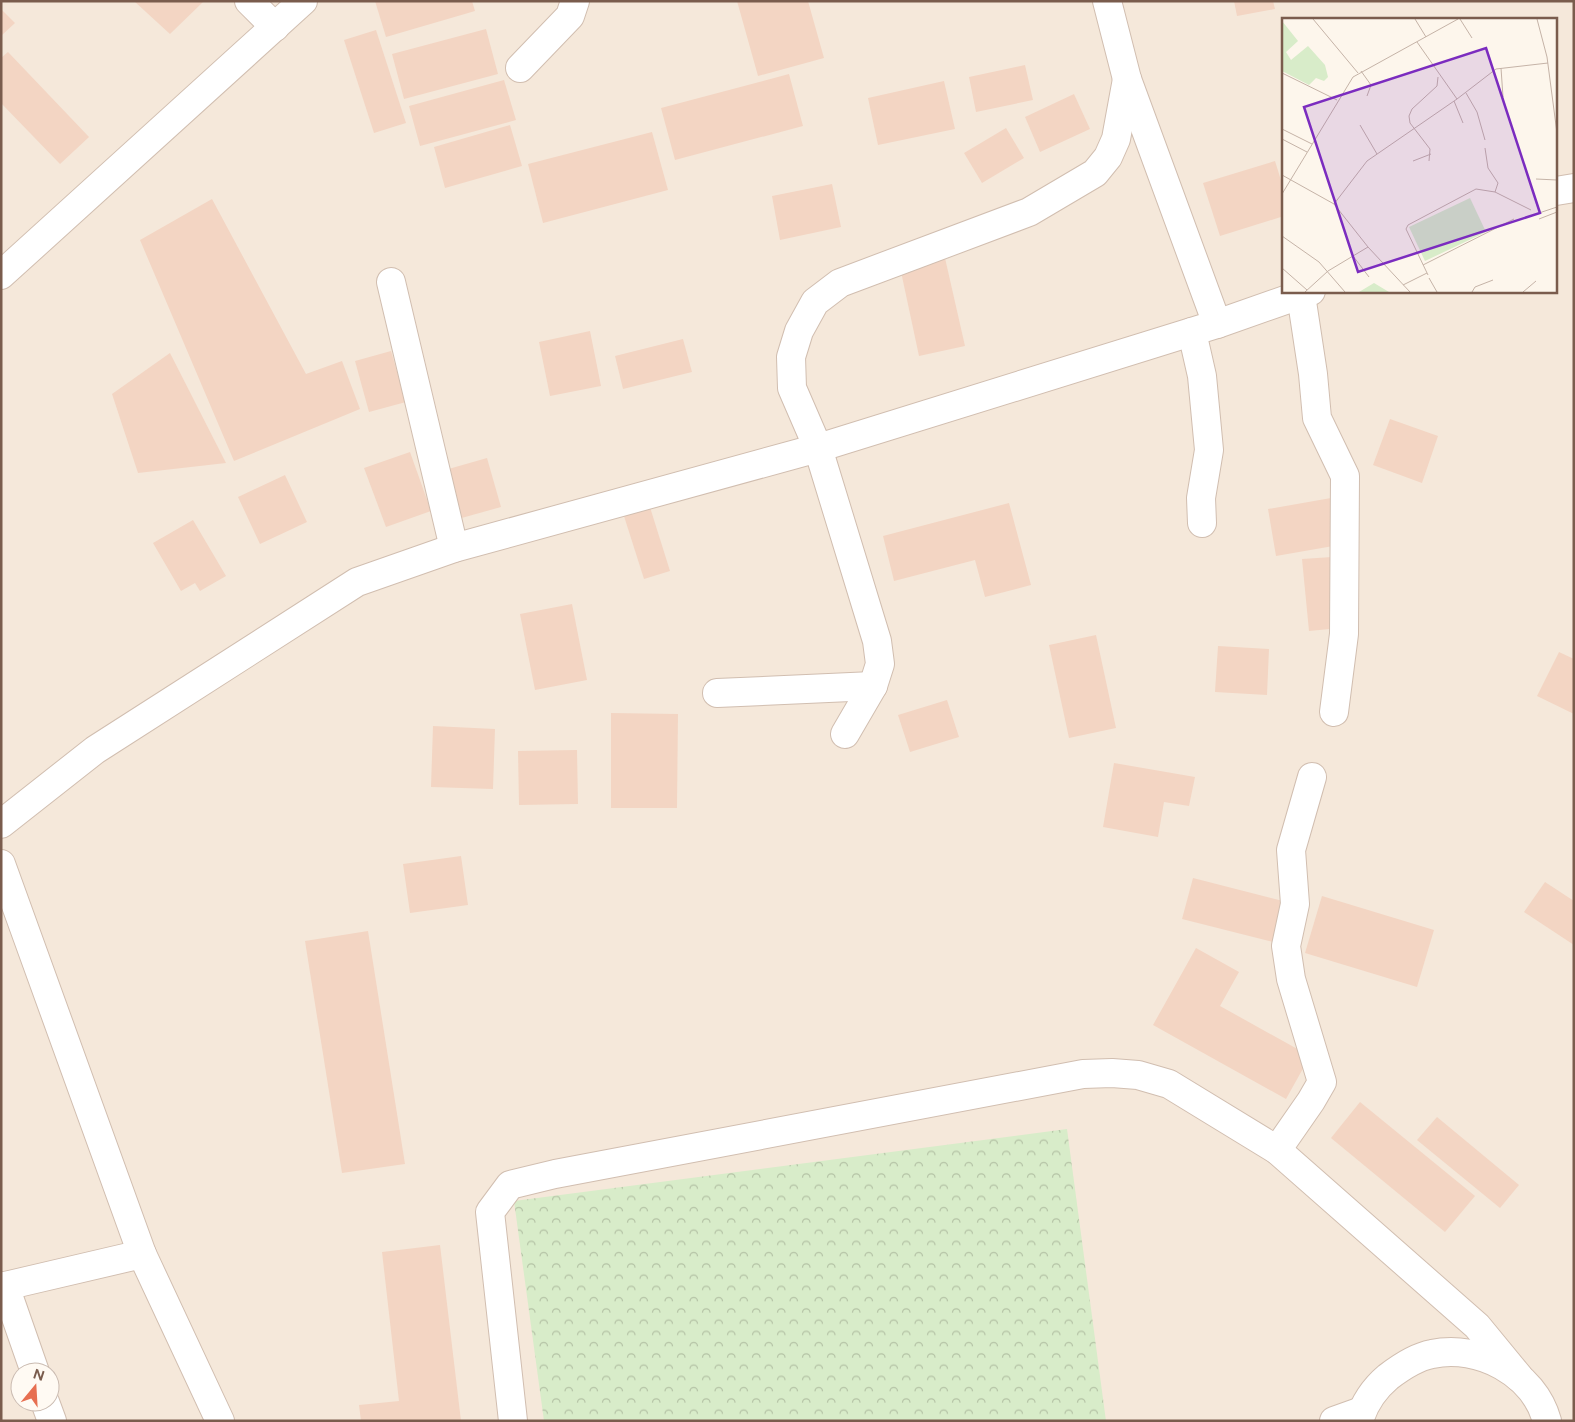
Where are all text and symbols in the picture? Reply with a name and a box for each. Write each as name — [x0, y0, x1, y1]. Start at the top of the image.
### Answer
inset map — [1282, 18, 1558, 292]
north arrow — [10, 1362, 60, 1412]
text: N — [31, 1365, 47, 1385]

